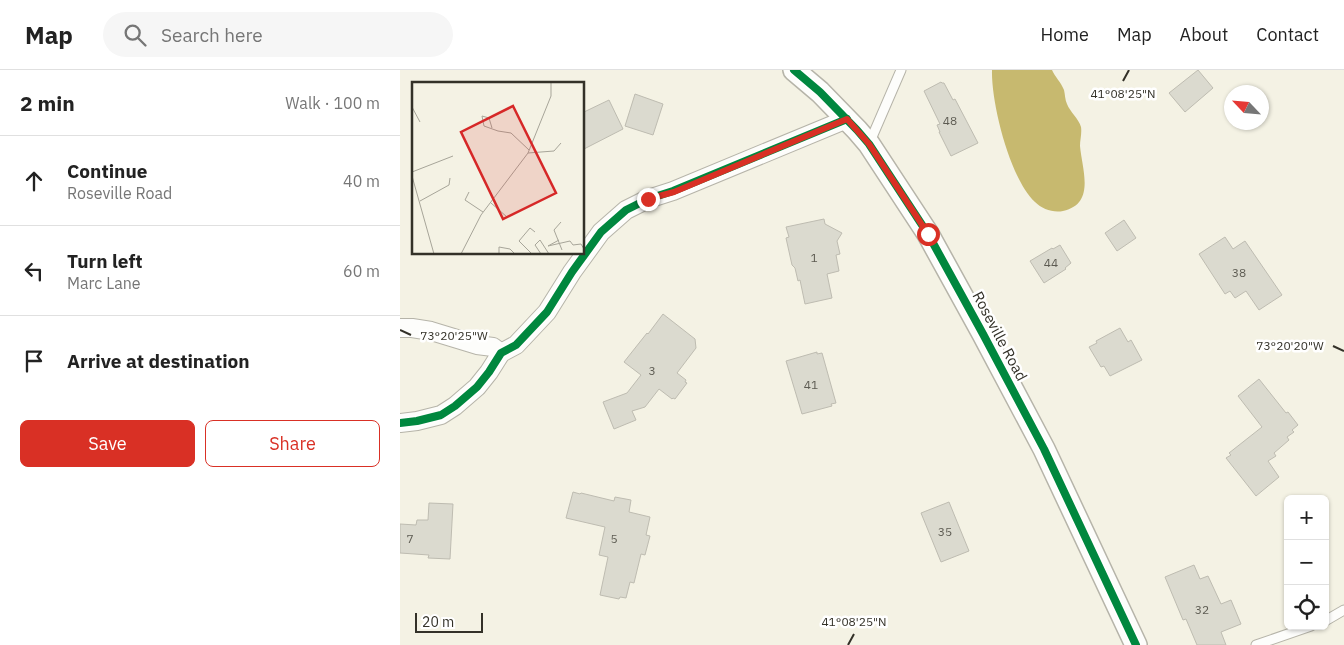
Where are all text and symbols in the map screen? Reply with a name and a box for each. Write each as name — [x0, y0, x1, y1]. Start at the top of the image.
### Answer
search box — [103, 12, 453, 57]
text: Map — [25, 19, 73, 51]
icon: search — [121, 21, 149, 49]
text: Search here — [161, 23, 263, 47]
text: Home — [1041, 23, 1089, 46]
text: Map — [1117, 23, 1152, 46]
text: About — [1180, 23, 1228, 46]
text: Contact — [1256, 23, 1319, 46]
inset map — [412, 82, 585, 255]
north arrow — [1224, 85, 1269, 130]
text: 41°08'25"N — [1090, 86, 1156, 101]
text: 2 min — [20, 89, 75, 117]
text: Walk · 100 m — [285, 93, 380, 113]
house number: 48 — [943, 113, 957, 128]
text: Continue — [67, 159, 147, 183]
icon: ahead — [20, 167, 48, 195]
text: 40 m — [343, 171, 380, 191]
text: Roseville Road — [67, 183, 172, 203]
route end — [637, 188, 660, 211]
route start — [917, 223, 940, 246]
text: Turn left — [67, 249, 143, 273]
house number: 1 — [810, 250, 818, 265]
house number: 44 — [1044, 255, 1058, 270]
icon: left — [20, 257, 48, 285]
text: 60 m — [343, 261, 380, 281]
house number: 38 — [1232, 265, 1246, 280]
text: Marc Lane — [67, 273, 141, 293]
street label: Roseville Road — [968, 288, 1032, 384]
text: 73°20'25"W — [420, 328, 488, 343]
text: 73°20'20"W — [1256, 338, 1324, 353]
icon: arrive — [20, 347, 48, 375]
text: Arrive at destination — [67, 349, 250, 373]
house number: 3 — [648, 363, 656, 378]
house number: 41 — [804, 377, 818, 392]
button: Save — [20, 420, 195, 467]
button: Share — [205, 420, 380, 467]
map controls — [1284, 495, 1329, 630]
button: + — [1284, 495, 1329, 540]
house number: 35 — [938, 524, 952, 539]
house number: 7 — [406, 531, 414, 546]
house number: 5 — [610, 531, 618, 546]
button: − — [1284, 540, 1329, 585]
button: locate — [1284, 585, 1329, 630]
house number: 32 — [1195, 602, 1209, 617]
scale bar — [415, 610, 482, 633]
text: 20 m — [422, 613, 454, 631]
text: 41°08'25"N — [821, 614, 887, 629]

